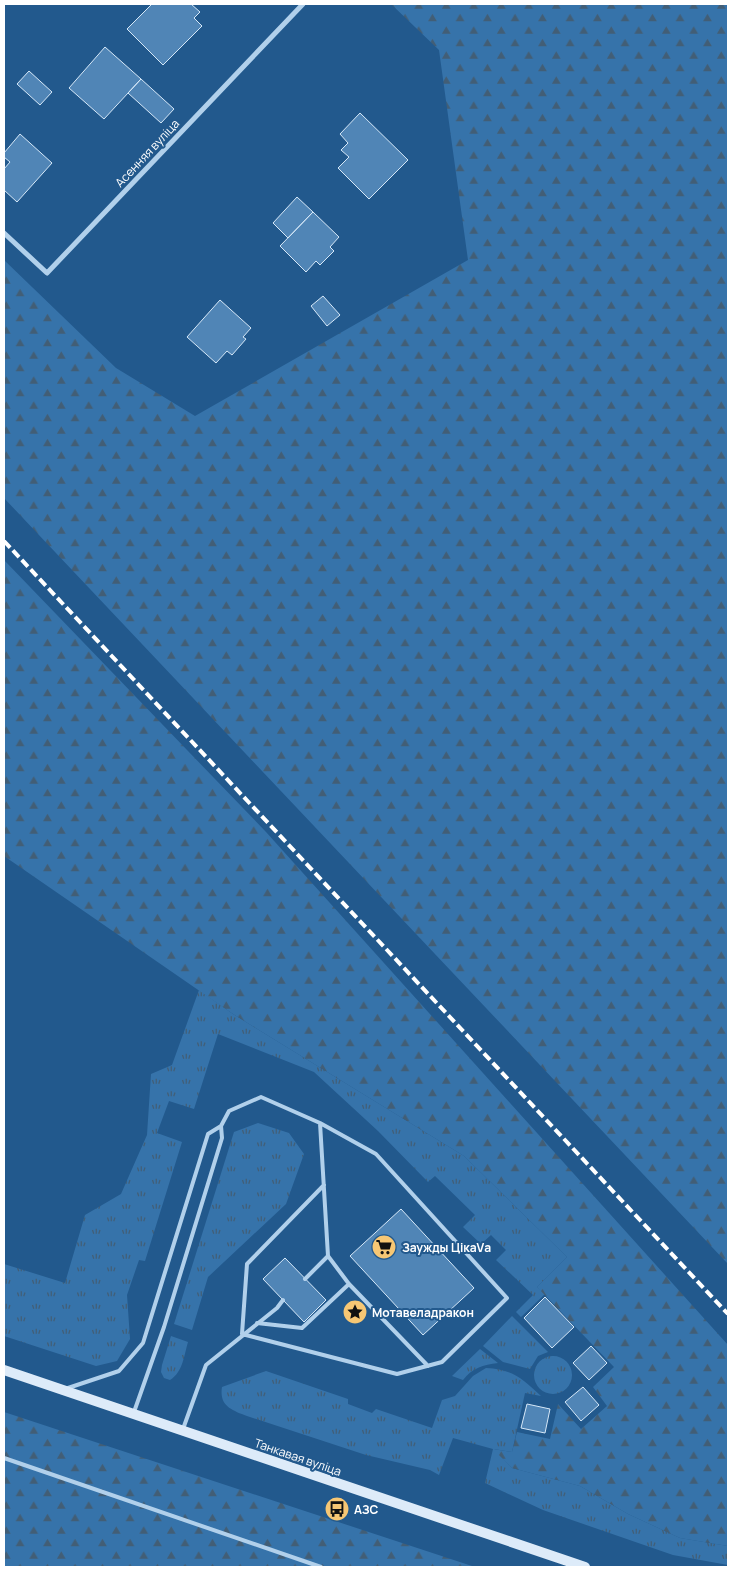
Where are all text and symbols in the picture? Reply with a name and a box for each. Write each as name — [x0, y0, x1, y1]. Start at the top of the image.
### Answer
street label: Асенняя вуліца — [111, 115, 183, 191]
supermarket icon: Заужды ЦікаVа — [371, 1234, 397, 1260]
place label: Заужды ЦікаVа — [402, 1239, 491, 1256]
place icon: Мотавеладракон — [342, 1299, 368, 1325]
place label: Мотавеладракон — [372, 1304, 474, 1321]
street label: Танкавая вуліца — [252, 1434, 344, 1480]
bus stop icon: АЗС — [324, 1496, 350, 1522]
place label: АЗС — [354, 1501, 379, 1518]

